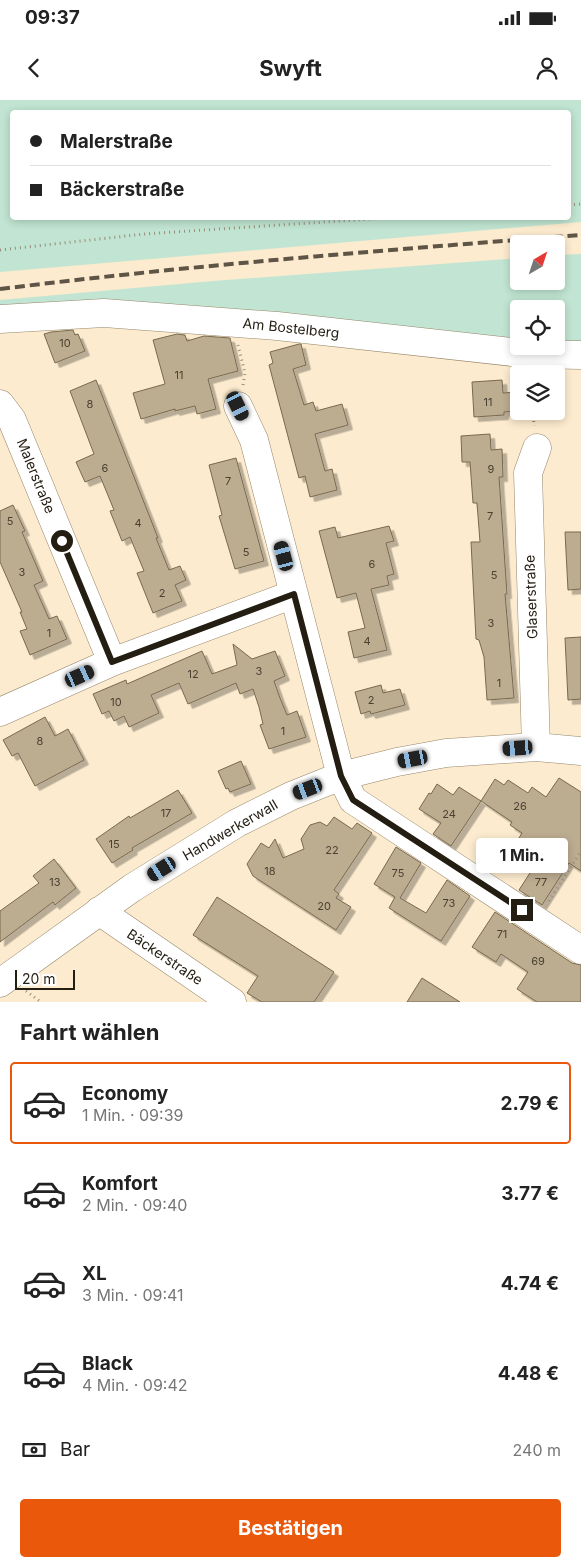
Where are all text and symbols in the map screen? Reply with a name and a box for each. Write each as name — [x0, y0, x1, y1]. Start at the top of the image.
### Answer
text: 09:37 — [25, 6, 80, 29]
icon: back — [20, 54, 48, 82]
icon: person — [533, 54, 561, 82]
text: Swyft — [259, 55, 322, 81]
text: Malerstraße — [60, 130, 173, 153]
text: Bäckerstraße — [60, 178, 184, 201]
north arrow — [510, 235, 565, 290]
map controls — [510, 235, 565, 420]
button: locate — [510, 300, 565, 355]
street label: Am Bostelberg — [242, 314, 340, 341]
house number: 10 — [59, 336, 71, 350]
button: layers — [510, 365, 565, 420]
house number: 11 — [175, 368, 183, 382]
car — [224, 389, 251, 423]
house number: 11 — [484, 395, 492, 409]
house number: 8 — [87, 397, 94, 411]
street label: Malerstraße — [14, 436, 59, 516]
house number: 6 — [102, 461, 109, 475]
house number: 9 — [488, 462, 495, 476]
house number: 7 — [225, 474, 231, 488]
house number: 7 — [487, 509, 493, 523]
house number: 5 — [7, 514, 14, 528]
house number: 4 — [134, 516, 142, 530]
route start — [51, 530, 73, 552]
car — [272, 540, 295, 572]
house number: 5 — [243, 545, 250, 559]
street label: Glaserstraße — [521, 555, 540, 639]
house number: 6 — [369, 557, 376, 571]
house number: 3 — [19, 565, 26, 579]
house number: 5 — [491, 568, 498, 582]
house number: 2 — [159, 586, 165, 600]
house number: 3 — [488, 616, 495, 630]
house number: 1 — [47, 626, 51, 640]
house number: 4 — [363, 634, 371, 648]
car — [63, 663, 96, 689]
house number: 3 — [256, 664, 263, 678]
house number: 12 — [187, 667, 199, 681]
house number: 1 — [497, 676, 501, 690]
house number: 2 — [368, 693, 374, 707]
house number: 10 — [110, 695, 122, 709]
house number: 1 — [281, 724, 285, 738]
house number: 8 — [37, 734, 44, 748]
car — [502, 739, 533, 757]
car — [396, 749, 429, 769]
car — [291, 777, 324, 801]
street label: Handwerkerwall — [179, 795, 280, 864]
house number: 26 — [513, 799, 527, 813]
house number: 17 — [161, 806, 171, 820]
house number: 24 — [442, 807, 456, 821]
house number: 15 — [108, 837, 120, 851]
callout: 1 Min. — [476, 838, 568, 872]
house number: 22 — [325, 843, 339, 857]
text: 1 Min. — [499, 845, 545, 865]
car — [145, 855, 178, 883]
house number: 18 — [264, 864, 276, 878]
house number: 75 — [392, 866, 405, 880]
house number: 13 — [49, 875, 61, 889]
house number: 77 — [535, 875, 547, 889]
house number: 73 — [443, 896, 456, 910]
house number: 20 — [317, 899, 331, 913]
route end — [511, 899, 533, 921]
street label: Bäckerstraße — [124, 925, 206, 988]
house number: 71 — [497, 927, 507, 941]
house number: 69 — [531, 954, 545, 968]
scale bar — [15, 967, 75, 990]
text: 20 m — [22, 970, 56, 987]
text: Fahrt wählen — [20, 1019, 160, 1045]
icon: car — [22, 1081, 67, 1126]
text: Economy — [82, 1082, 168, 1105]
text: 2.79 € — [500, 1092, 559, 1115]
text: 1 Min. · 09:39 — [82, 1105, 183, 1125]
icon: car — [22, 1171, 67, 1216]
text: Komfort — [82, 1172, 158, 1195]
text: 3.77 € — [501, 1182, 559, 1205]
text: 2 Min. · 09:40 — [82, 1195, 187, 1215]
icon: car — [22, 1261, 67, 1306]
text: XL — [82, 1262, 107, 1285]
text: 4.74 € — [501, 1272, 559, 1295]
text: 3 Min. · 09:41 — [82, 1285, 184, 1305]
icon: car — [22, 1351, 67, 1396]
text: Black — [82, 1352, 133, 1375]
text: 4.48 € — [498, 1362, 559, 1385]
text: 4 Min. · 09:42 — [82, 1375, 188, 1395]
icon: cash — [20, 1436, 48, 1464]
text: Bar — [60, 1438, 90, 1461]
text: 240 m — [513, 1440, 561, 1460]
button: Bestätigen — [20, 1499, 561, 1557]

